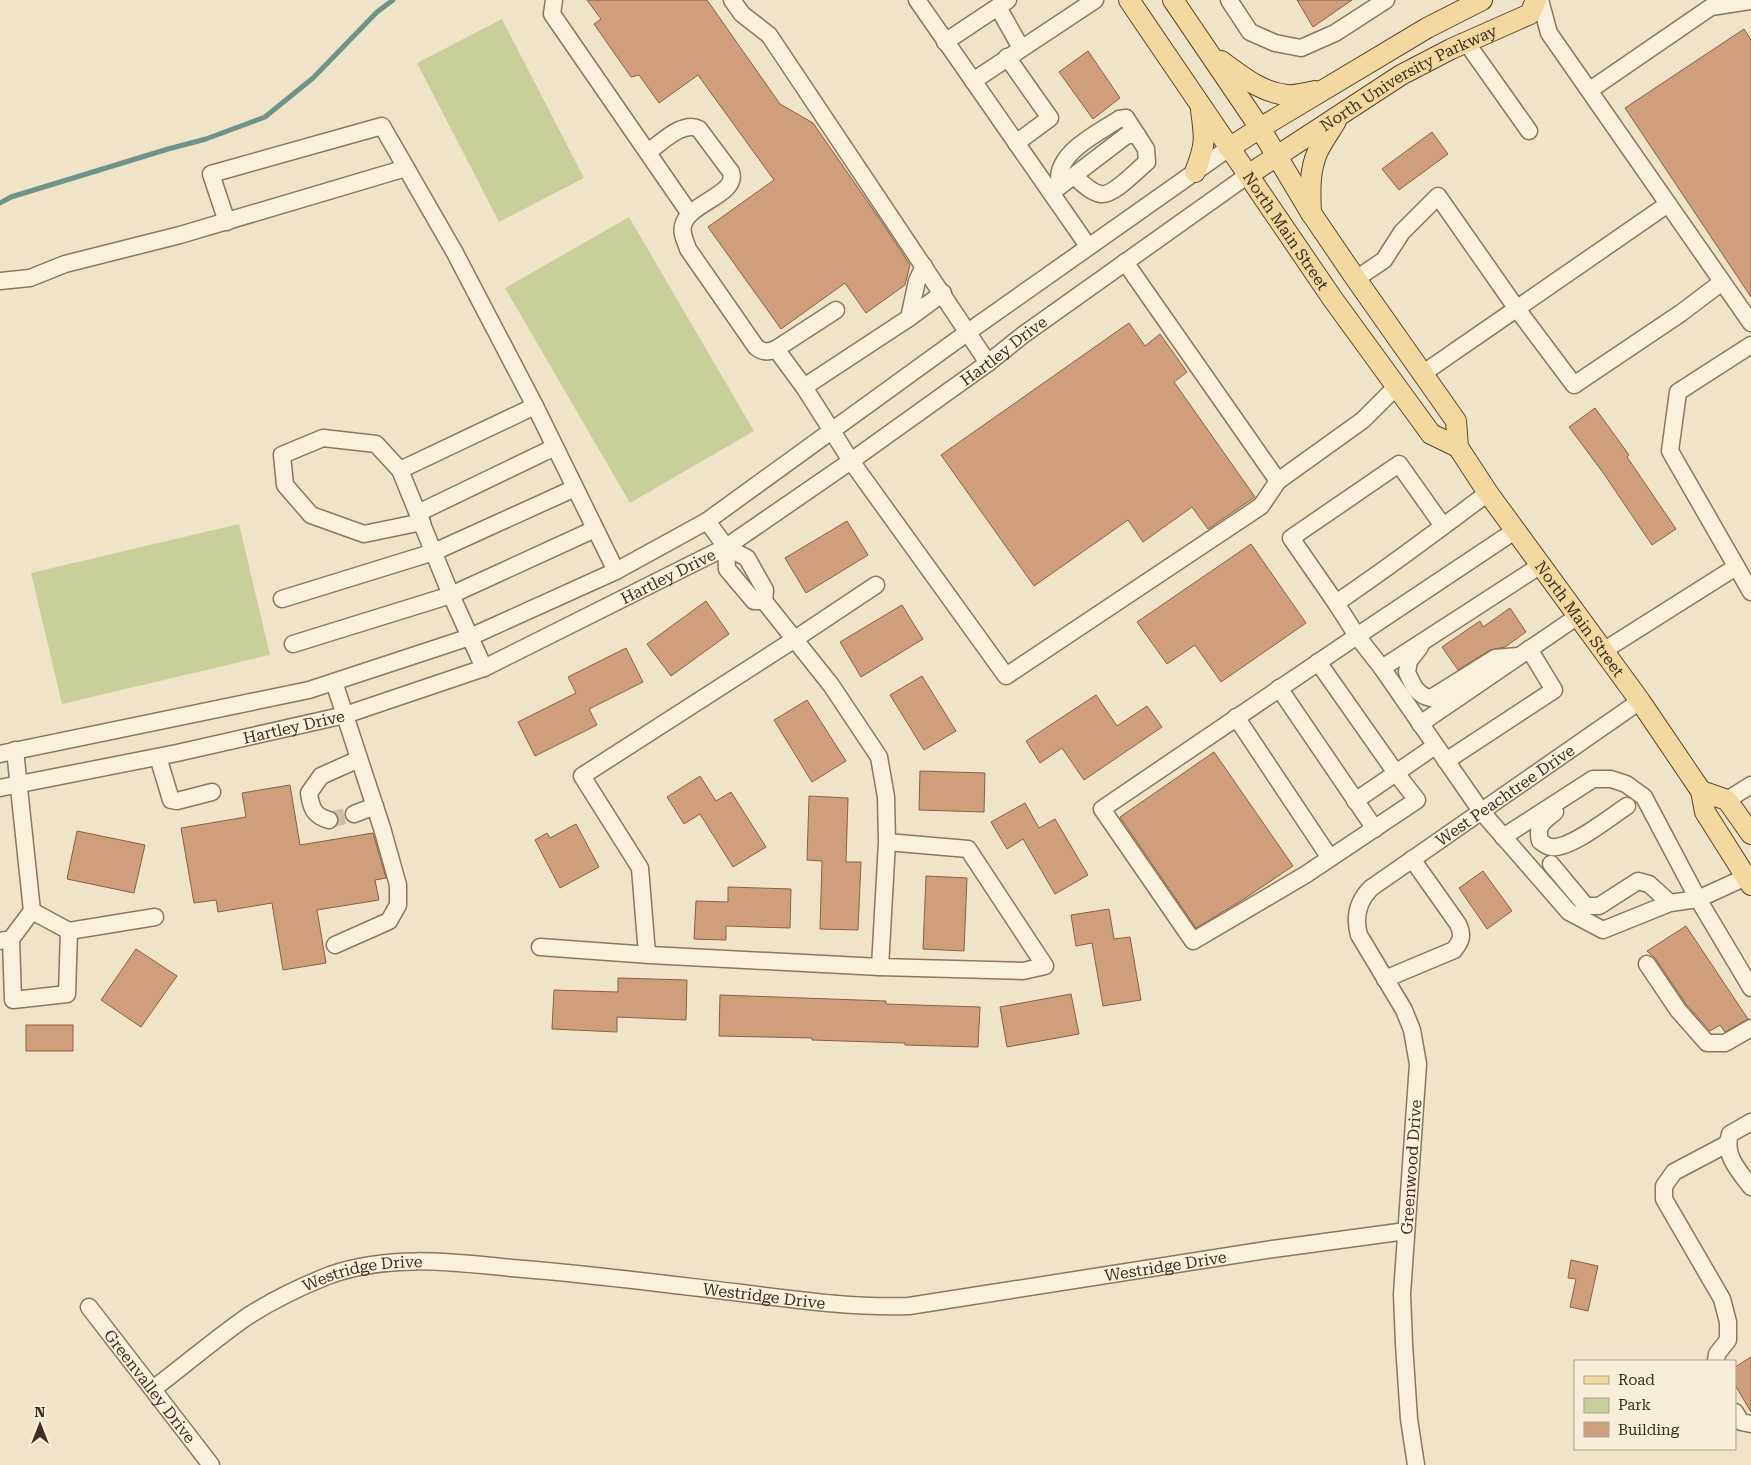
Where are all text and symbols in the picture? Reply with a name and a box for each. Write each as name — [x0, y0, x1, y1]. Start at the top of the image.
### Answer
street label: North University Parkway — [1316, 20, 1500, 135]
street label: North Main Street — [1239, 168, 1333, 293]
street label: Hartley Drive — [957, 312, 1051, 389]
street label: Hartley Drive — [617, 544, 719, 608]
street label: North Main Street — [1531, 557, 1628, 680]
street label: Hartley Drive — [241, 706, 346, 747]
street label: West Peachtree Drive — [1432, 740, 1578, 850]
street label: Greenwood Drive — [1397, 1099, 1425, 1235]
street label: Westridge Drive — [1103, 1247, 1228, 1285]
street label: Westridge Drive — [299, 1252, 423, 1295]
street label: Westridge Drive — [702, 1279, 826, 1312]
street label: Greenvalley Drive — [100, 1326, 200, 1447]
legend — [1574, 1360, 1736, 1450]
text: Road — [1618, 1371, 1655, 1389]
text: Park — [1618, 1396, 1652, 1414]
north arrow — [15, 1400, 65, 1450]
text: N — [35, 1404, 46, 1420]
text: Building — [1618, 1421, 1680, 1439]

